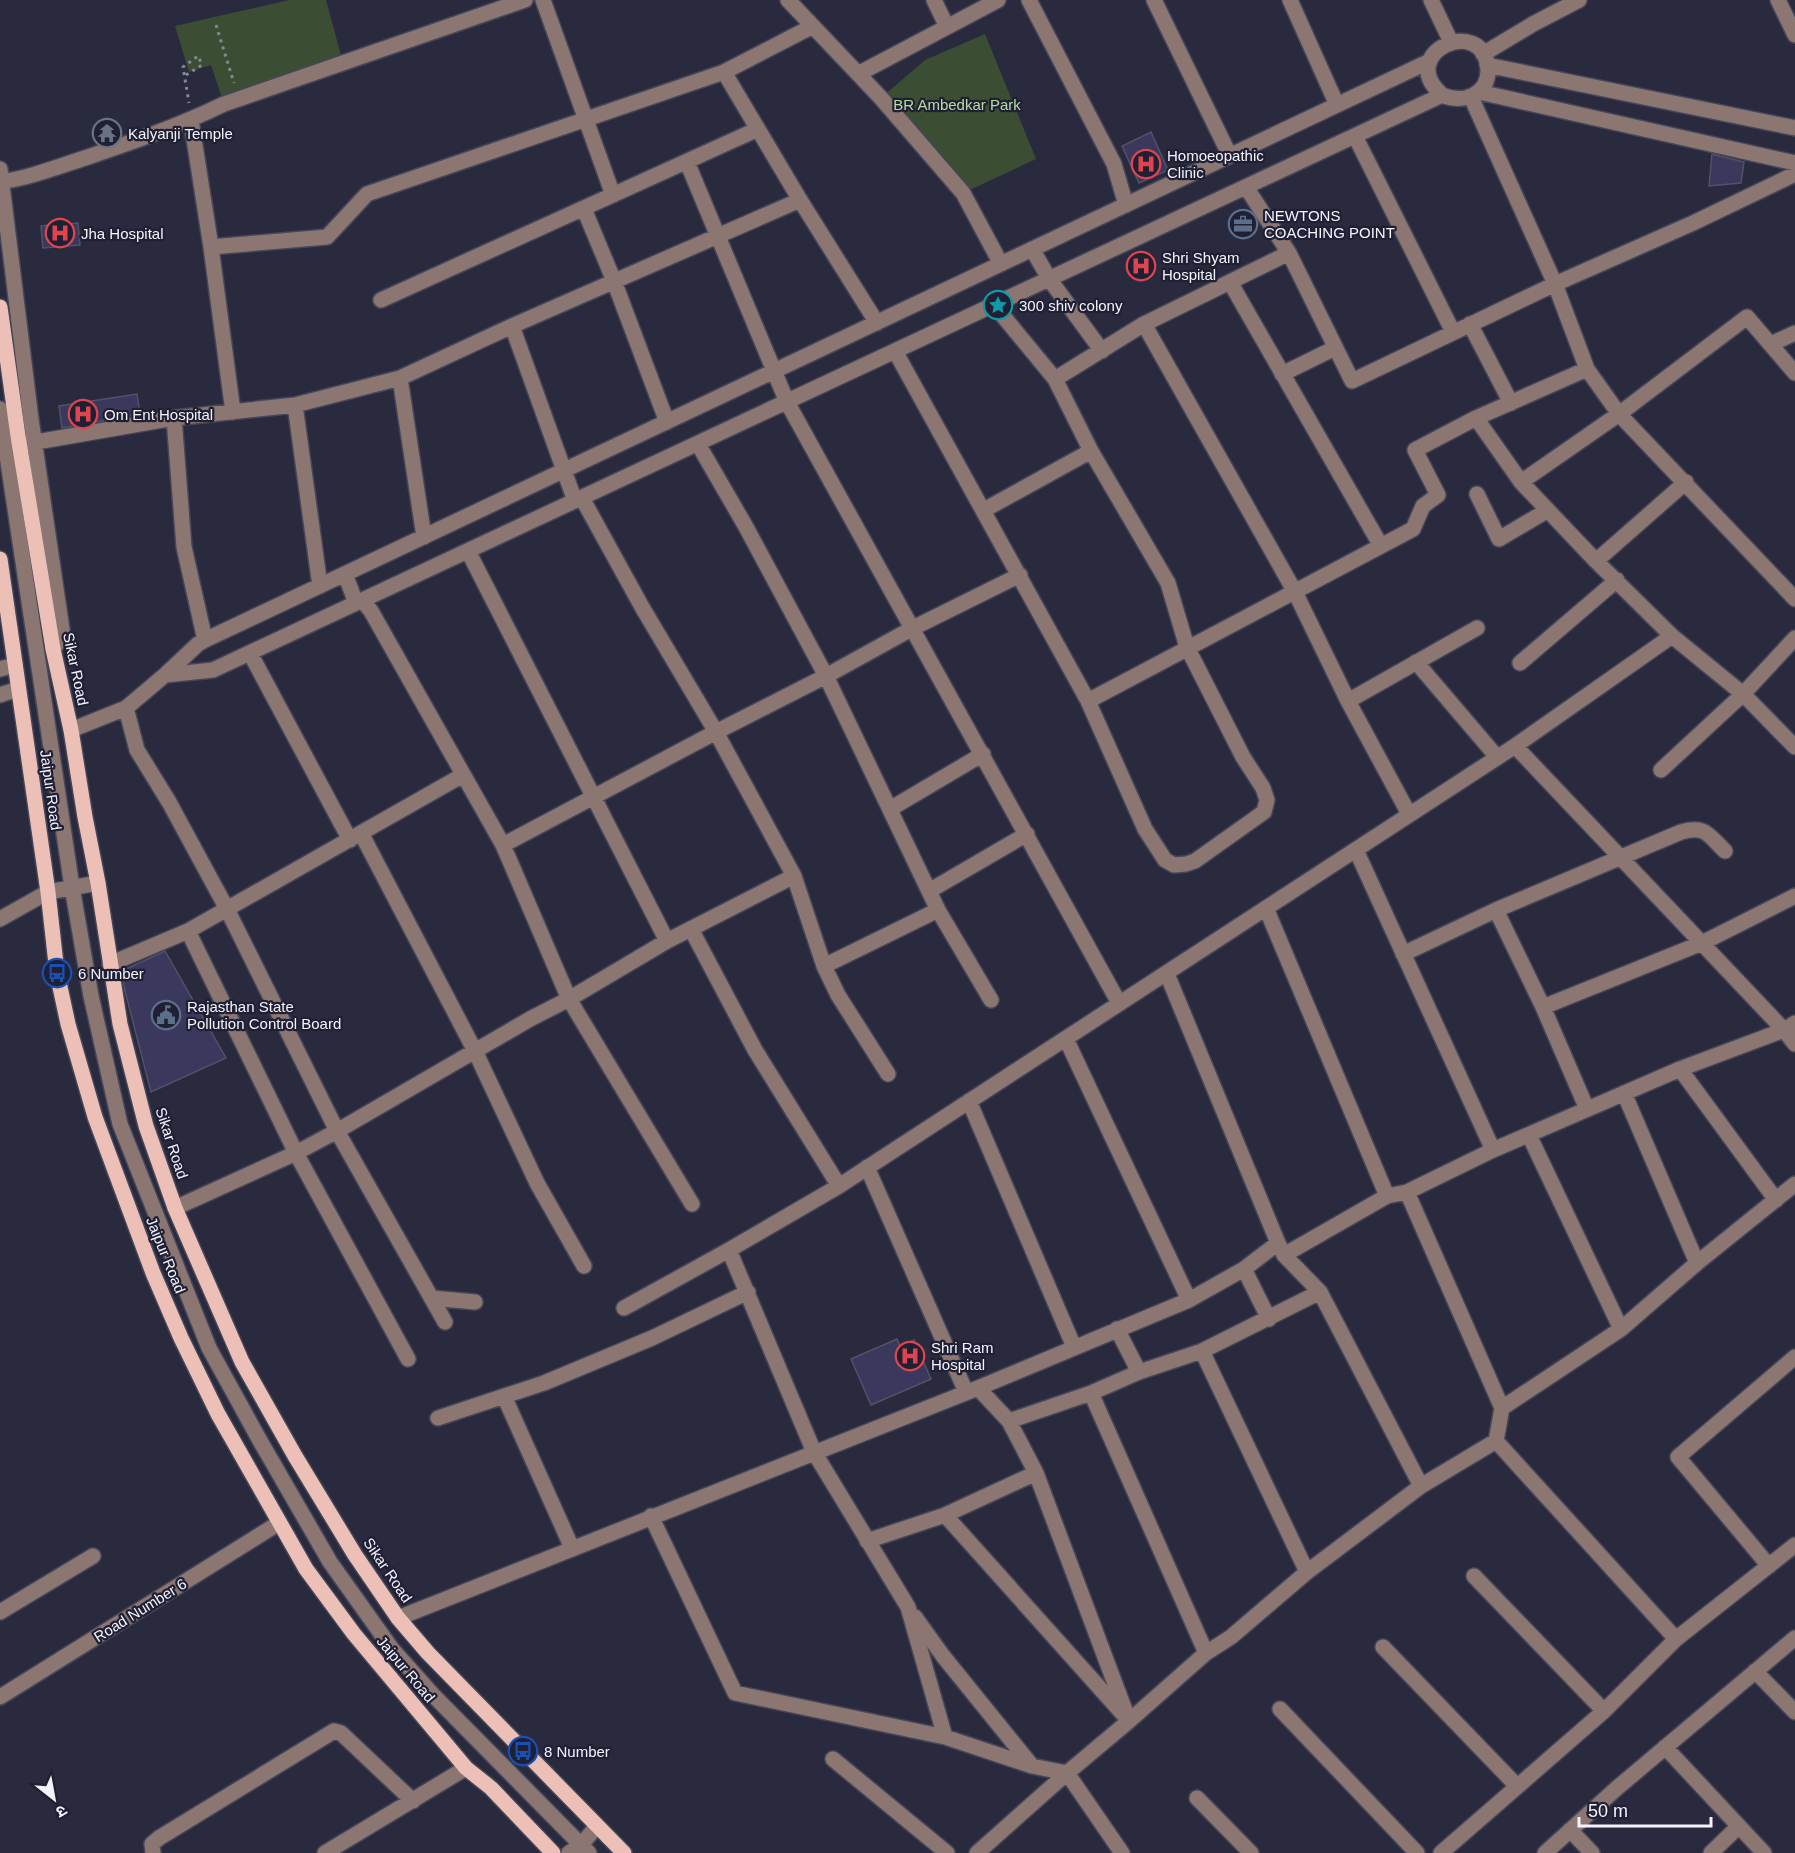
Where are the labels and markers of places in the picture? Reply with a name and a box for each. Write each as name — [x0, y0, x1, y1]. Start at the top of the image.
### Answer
temple icon: Kalyanji Temple — [91, 117, 123, 149]
place label: Kalyanji Temple — [128, 125, 233, 142]
place label: Homoeopathic Clinic — [1167, 147, 1264, 181]
hospital icon: Homoeopathic Clinic — [1130, 148, 1162, 180]
place label: NEWTONS COACHING POINT — [1264, 207, 1395, 241]
office icon: NEWTONS COACHING POINT — [1227, 208, 1259, 240]
hospital icon: Jha Hospital — [44, 217, 76, 249]
place label: Jha Hospital — [81, 225, 164, 242]
place label: Shri Shyam Hospital — [1162, 249, 1240, 283]
hospital icon: Shri Shyam Hospital — [1125, 250, 1157, 282]
place icon: 300 shiv colony — [982, 289, 1014, 321]
place label: 300 shiv colony — [1019, 297, 1123, 314]
hospital icon: Om Ent Hospital — [67, 398, 99, 430]
place label: Om Ent Hospital — [104, 406, 213, 423]
bus stop icon: 6 Number — [41, 957, 73, 989]
place label: 6 Number — [78, 965, 144, 982]
place label: Rajasthan State Pollution Control Board — [187, 998, 341, 1032]
public building icon: Rajasthan State Pollution Control Board — [150, 999, 182, 1031]
place label: Shri Ram Hospital — [931, 1339, 994, 1373]
hospital icon: Shri Ram Hospital — [894, 1340, 926, 1372]
bus stop icon: 8 Number — [507, 1735, 539, 1767]
place label: 8 Number — [544, 1743, 610, 1760]

